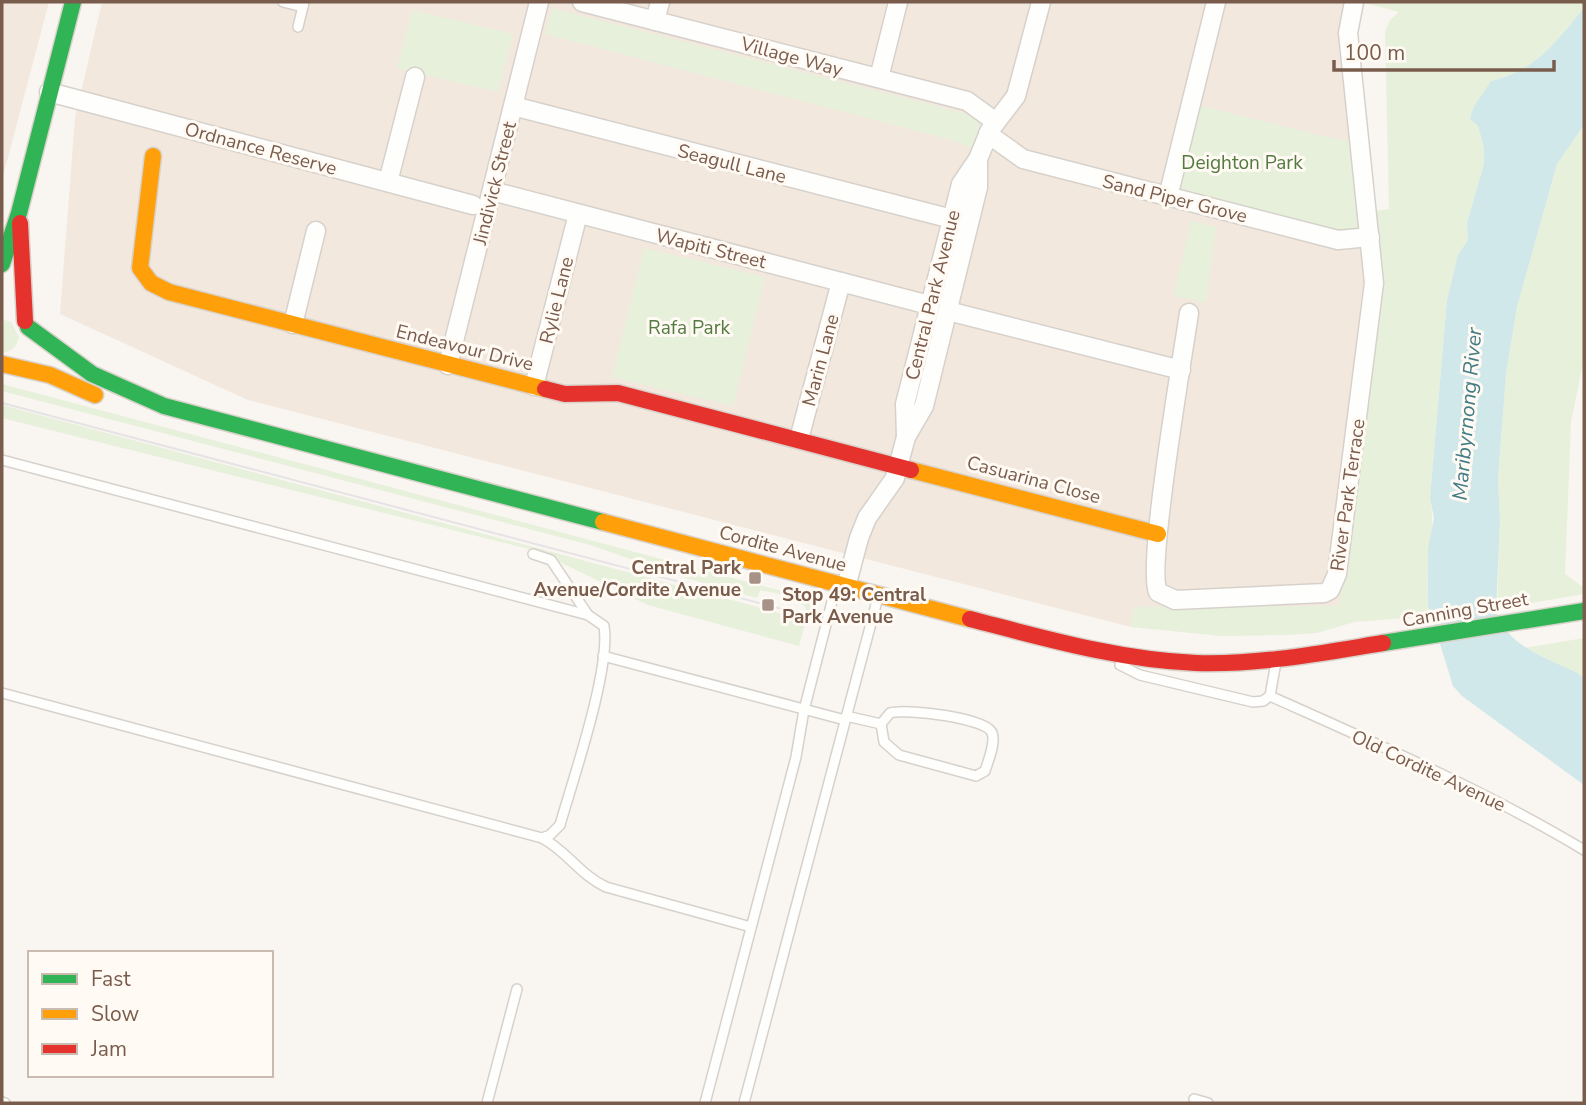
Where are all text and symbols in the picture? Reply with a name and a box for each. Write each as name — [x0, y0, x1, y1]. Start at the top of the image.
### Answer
scale bar — [1334, 28, 1554, 72]
street label: Village Way — [737, 31, 846, 83]
text: 100 m — [1344, 39, 1405, 67]
street label: Ordnance Reserve — [182, 116, 340, 182]
street label: Jindivick Street — [467, 119, 523, 249]
street label: Seagull Lane — [675, 138, 789, 190]
park label: Deighton Park — [1181, 150, 1303, 176]
street label: Sand Piper Grove — [1100, 168, 1250, 230]
street label: Central Park Avenue — [899, 207, 967, 383]
street label: Wapiti Street — [653, 223, 769, 275]
street label: Rylie Lane — [534, 254, 580, 346]
street label: Marin Lane — [796, 311, 846, 409]
park label: Rafa Park — [648, 315, 730, 341]
street label: Endeavour Drive — [393, 318, 536, 378]
water label: Maribyrnong River — [1445, 326, 1489, 502]
street label: River Park Terrace — [1324, 417, 1372, 573]
street label: Casuarina Close — [964, 450, 1104, 510]
street label: Cordite Avenue — [716, 519, 849, 578]
place label: Central Park Avenue/Cordite Avenue — [533, 555, 742, 603]
marker: Central Park Avenue/Cordite Avenue — [747, 570, 763, 586]
place label: Stop 49: Central Park Avenue — [782, 582, 926, 630]
street label: Canning Street — [1400, 586, 1530, 634]
marker: Stop 49: Central Park Avenue — [760, 597, 776, 613]
street label: Old Cordite Avenue — [1347, 724, 1510, 818]
legend — [28, 951, 273, 1077]
text: Fast — [91, 965, 131, 993]
text: Slow — [91, 1000, 140, 1028]
text: Jam — [90, 1035, 127, 1063]

